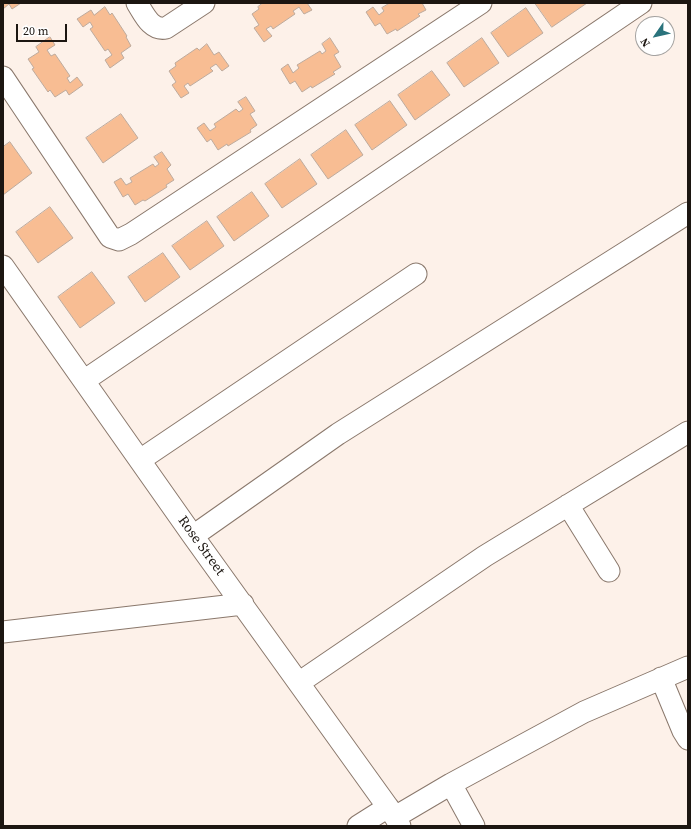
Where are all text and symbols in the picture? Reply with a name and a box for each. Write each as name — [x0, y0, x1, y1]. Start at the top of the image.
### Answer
scale bar — [18, 16, 69, 42]
north arrow — [635, 16, 675, 56]
text: 20 m — [23, 23, 49, 39]
text: N — [637, 35, 654, 50]
street label: Rose Street — [174, 513, 228, 579]

